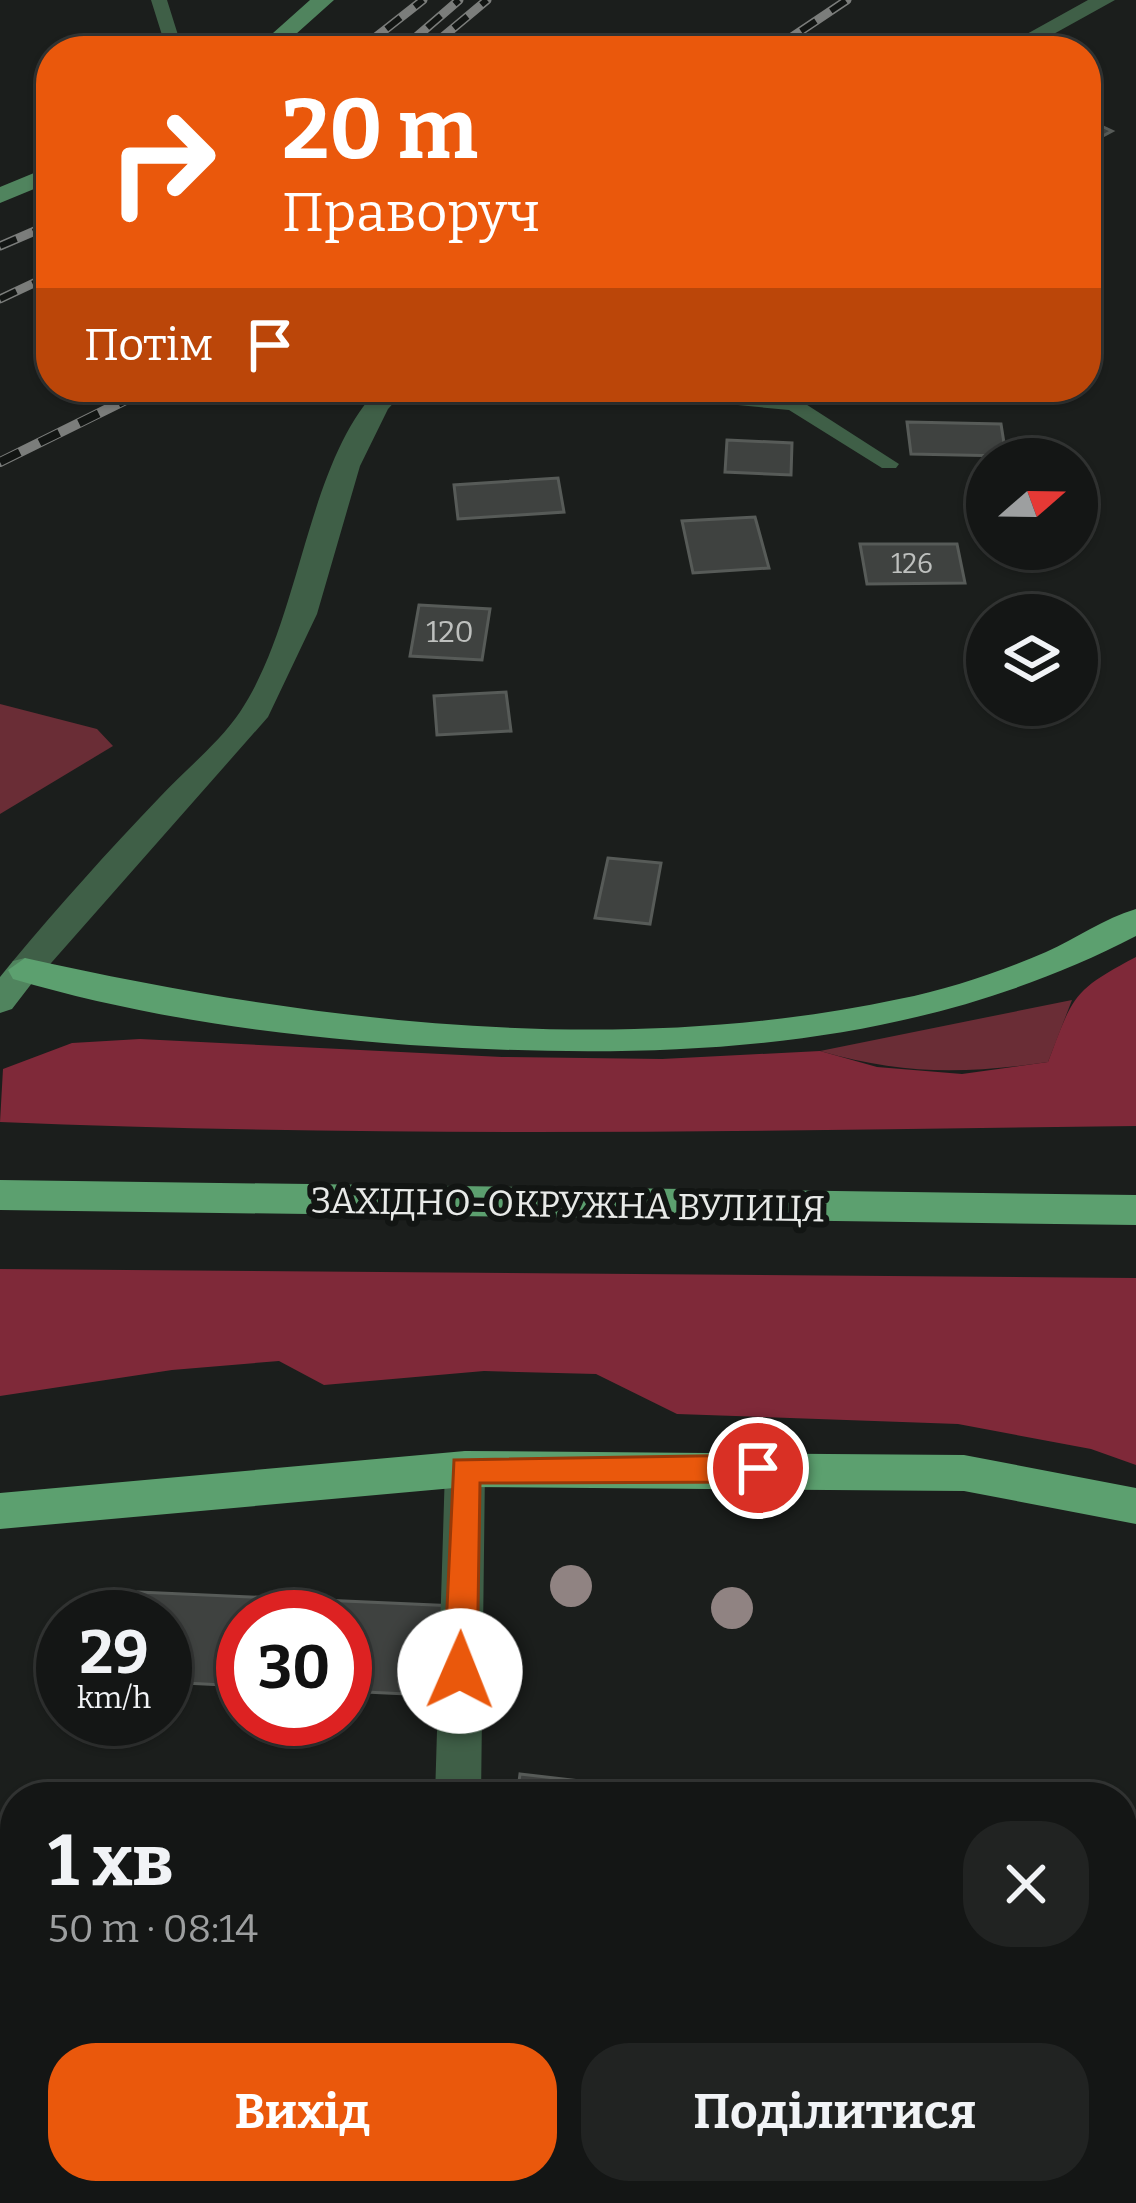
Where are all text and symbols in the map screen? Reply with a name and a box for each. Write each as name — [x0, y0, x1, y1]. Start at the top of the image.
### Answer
text: 20 m — [282, 79, 478, 180]
icon: right — [84, 84, 240, 240]
text: Праворуч — [282, 181, 540, 245]
icon: arrive — [237, 312, 303, 378]
text: Потім — [84, 318, 213, 372]
north arrow — [966, 438, 1098, 570]
map controls — [966, 438, 1098, 726]
house number: 126 — [891, 548, 933, 580]
button: layers — [966, 594, 1098, 726]
house number: 120 — [426, 614, 474, 650]
street label: ЗАХІДНО-ОКРУЖНА ВУЛИЦЯ — [310, 1179, 826, 1231]
pin — [707, 1417, 809, 1519]
icon: arrive — [725, 1435, 791, 1501]
speed limit sign: 30 — [216, 1590, 372, 1746]
position arrow — [397, 1608, 523, 1734]
text: 29 — [79, 1617, 149, 1689]
text: km/h — [77, 1680, 151, 1716]
text: 1 хв — [48, 1818, 174, 1904]
button: close — [963, 1821, 1089, 1947]
text: 50 m · 08:14 — [48, 1906, 258, 1952]
button: Вихід — [48, 2043, 557, 2181]
button: Поділитися — [581, 2043, 1089, 2181]

